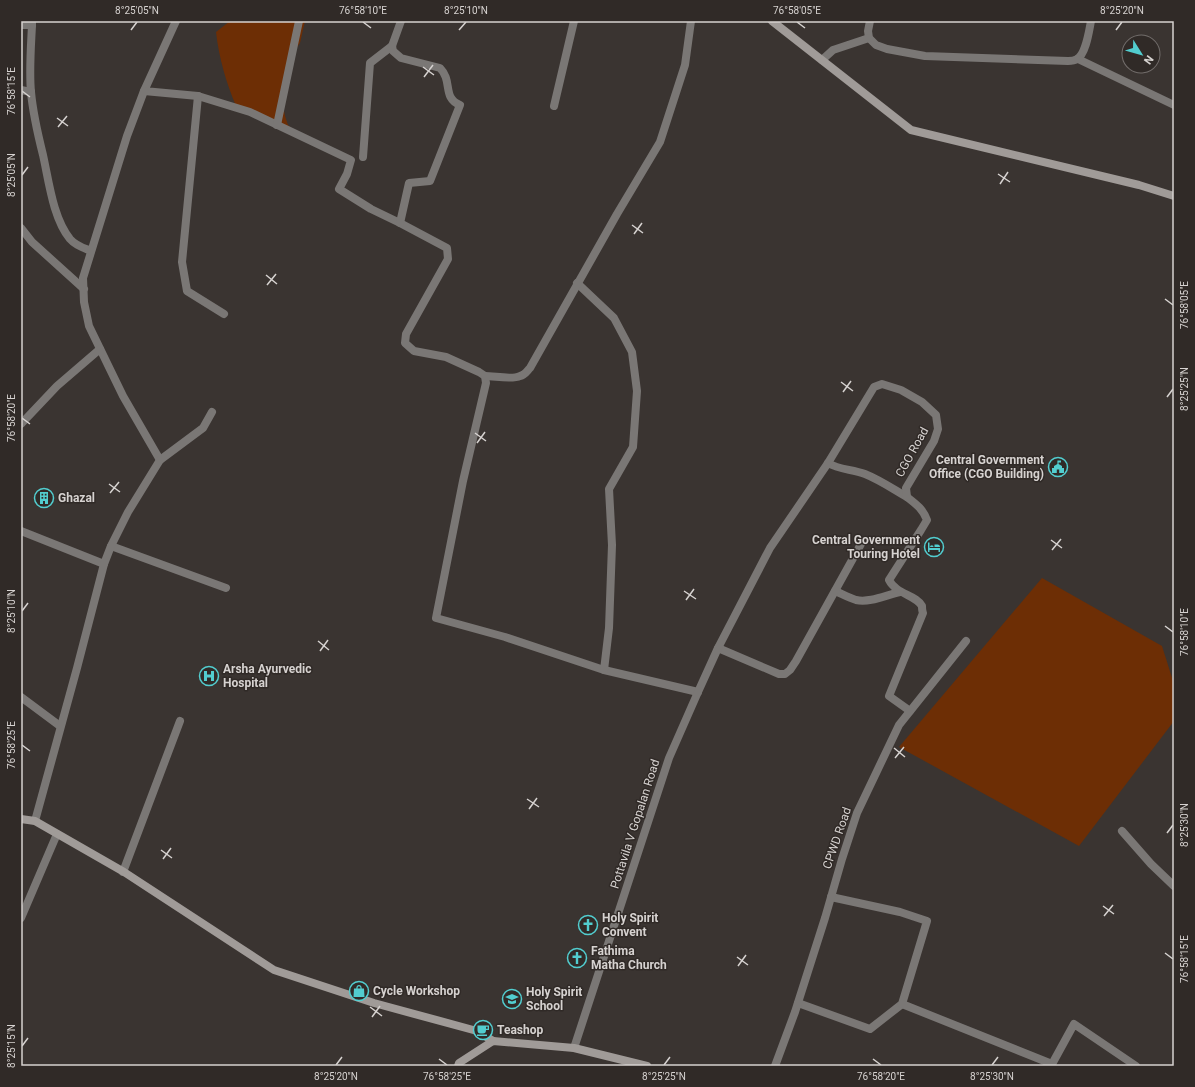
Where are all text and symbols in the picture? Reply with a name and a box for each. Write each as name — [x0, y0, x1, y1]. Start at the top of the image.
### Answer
text: 8°25'05"N — [115, 5, 159, 16]
text: 76°58'10"E — [339, 5, 387, 16]
text: 8°25'10"N — [444, 5, 488, 16]
text: 76°58'05"E — [773, 5, 821, 16]
text: 8°25'20"N — [1100, 5, 1144, 16]
north arrow — [1121, 34, 1161, 74]
text: N — [1141, 53, 1156, 67]
text: 76°58'15"E — [6, 67, 17, 115]
text: 8°25'05"N — [6, 153, 17, 197]
text: 76°58'05"E — [1179, 281, 1190, 329]
text: 8°25'25"N — [1179, 367, 1190, 411]
text: 76°58'20"E — [6, 394, 17, 442]
street label: CGO Road — [893, 425, 931, 479]
place label: Central Government Office (CGO Building) — [929, 453, 1044, 481]
public building icon: Central Government Office (CGO Building) — [1047, 456, 1069, 478]
building icon: Ghazal — [33, 487, 55, 509]
place label: Ghazal — [58, 491, 95, 505]
place label: Central Government Touring Hotel — [812, 533, 920, 561]
hotel icon: Central Government Touring Hotel — [923, 536, 945, 558]
text: 8°25'10"N — [6, 589, 17, 633]
text: 76°58'10"E — [1179, 608, 1190, 656]
place label: Arsha Ayurvedic Hospital — [223, 662, 311, 690]
hospital icon: Arsha Ayurvedic Hospital — [198, 665, 220, 687]
text: 76°58'25"E — [6, 721, 17, 769]
street label: Pottavila V Gopalan Road — [607, 758, 663, 890]
text: 8°25'30"N — [1179, 803, 1190, 847]
street label: CPWD Road — [820, 805, 854, 871]
place label: Holy Spirit Convent — [602, 911, 658, 939]
church icon: Holy Spirit Convent — [577, 914, 599, 936]
text: 76°58'15"E — [1179, 935, 1190, 983]
place label: Fathima Matha Church — [591, 944, 667, 972]
church icon: Fathima Matha Church — [566, 947, 588, 969]
shop icon: Cycle Workshop — [348, 980, 370, 1002]
place label: Cycle Workshop — [373, 984, 460, 998]
place label: Holy Spirit School — [526, 985, 582, 1013]
school or university icon: Holy Spirit School — [501, 988, 523, 1010]
cafe icon: Teashop — [472, 1019, 494, 1041]
place label: Teashop — [497, 1023, 543, 1037]
text: 8°25'15"N — [6, 1024, 17, 1068]
text: 8°25'20"N — [314, 1071, 358, 1082]
text: 76°58'25"E — [423, 1071, 471, 1082]
text: 8°25'25"N — [642, 1071, 686, 1082]
text: 76°58'20"E — [857, 1071, 905, 1082]
text: 8°25'30"N — [970, 1071, 1014, 1082]

